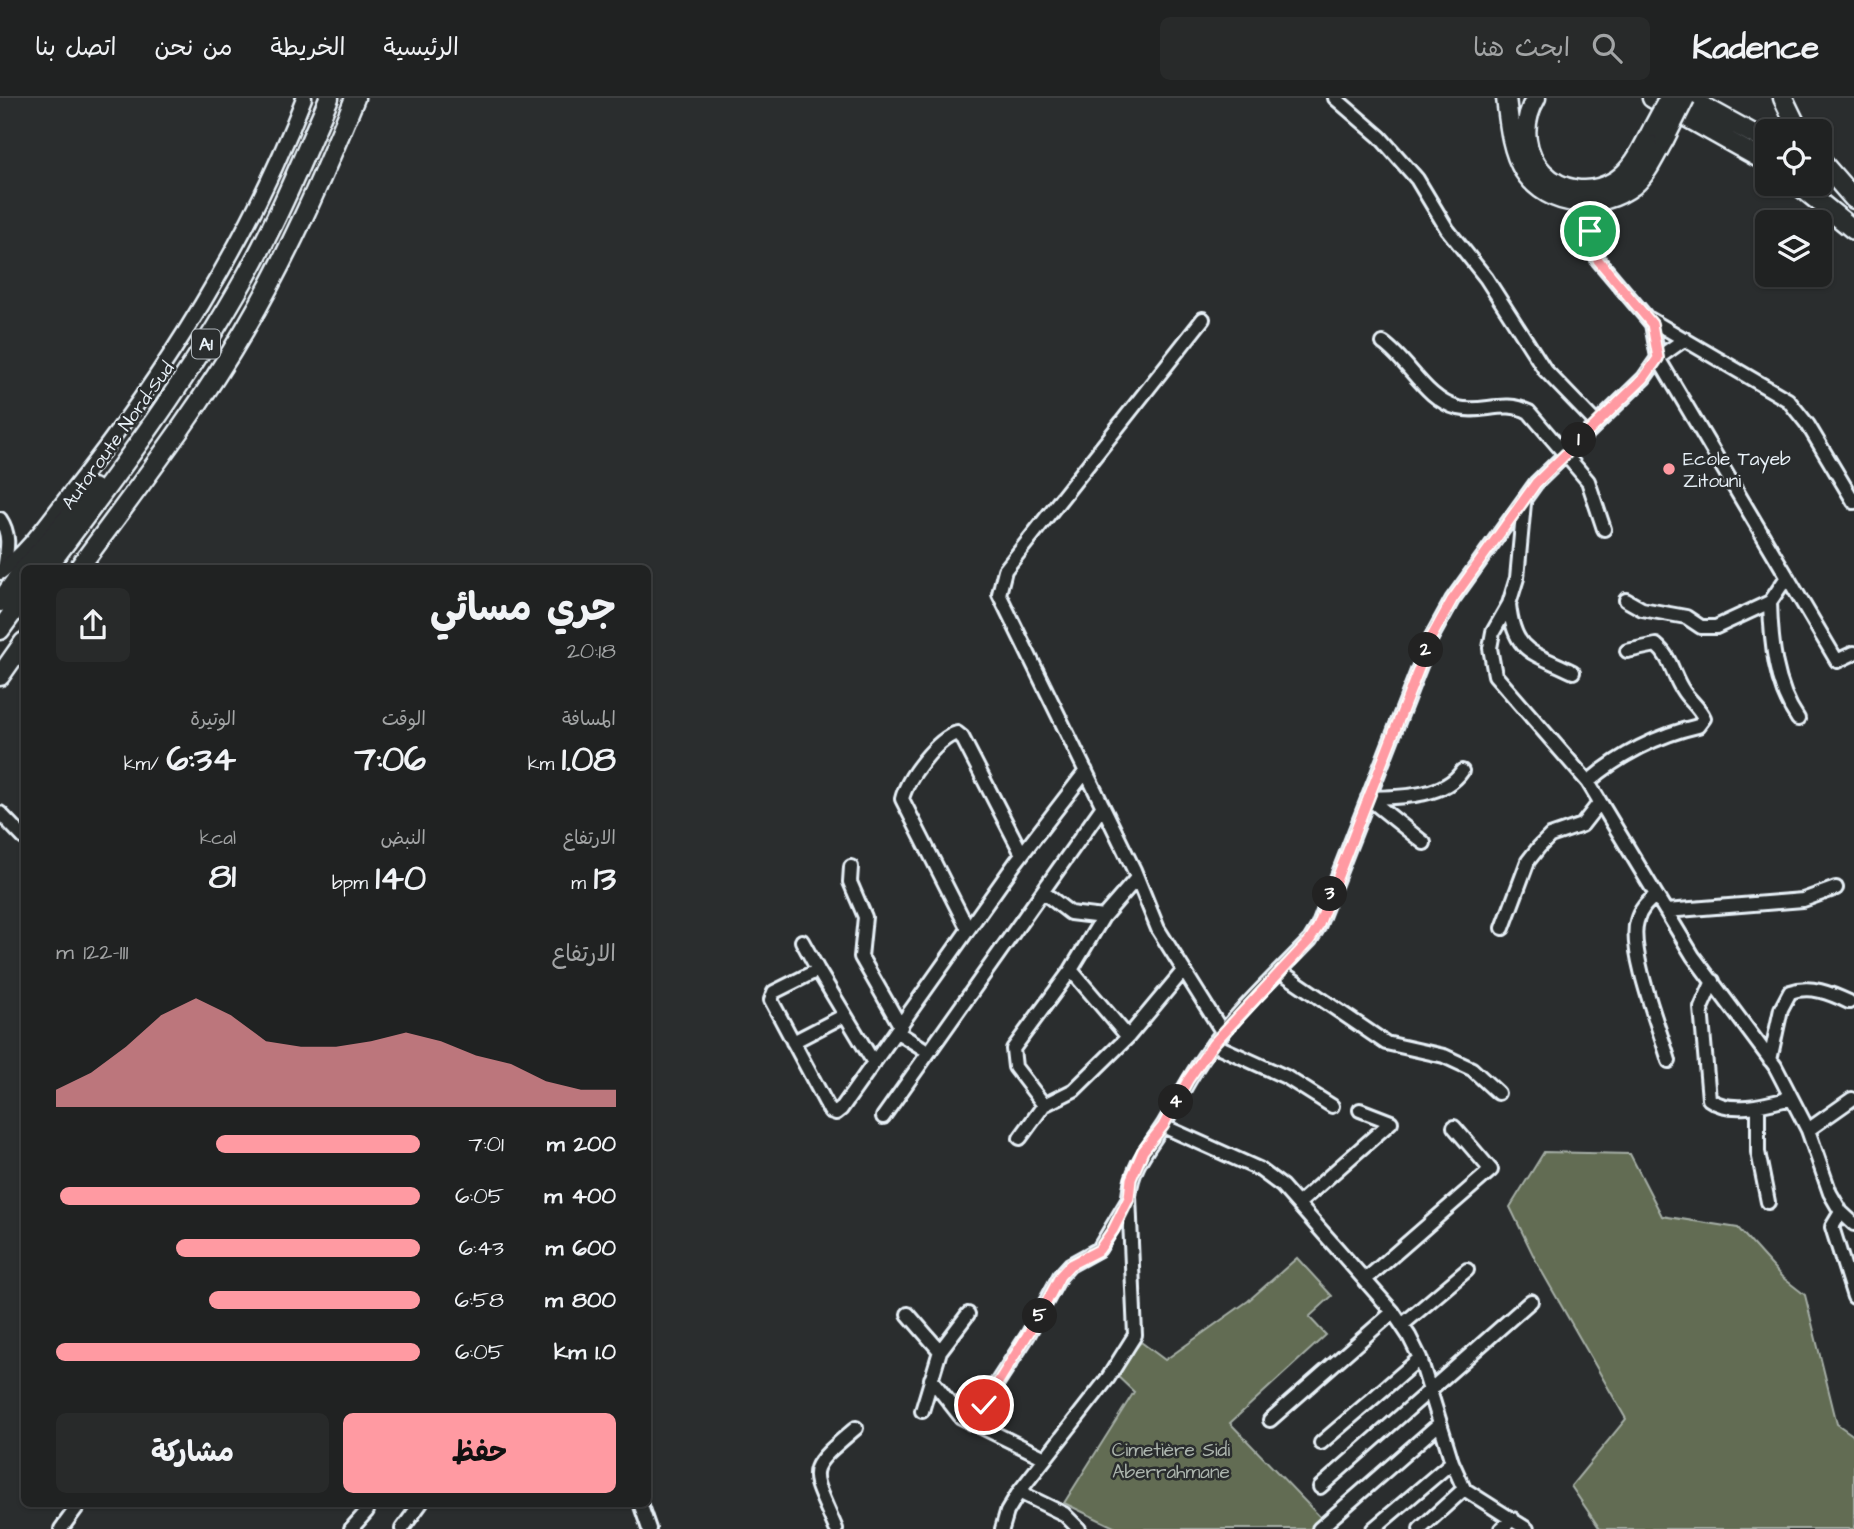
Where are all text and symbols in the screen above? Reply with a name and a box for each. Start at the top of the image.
search box [1160,17,1650,80]
text: Kadence [1692,25,1819,71]
icon: search [1588,29,1626,67]
text: ابحث هنا [1473,30,1570,66]
text: اتصل بنا [35,31,116,65]
text: من نحن [154,31,233,65]
text: الخريطة [271,31,345,65]
text: الرئيسية [383,31,459,65]
map controls [1755,119,1832,287]
button: locate [1755,119,1832,196]
pin [1560,201,1620,261]
button: layers [1755,210,1832,287]
icon: arrive [1571,212,1609,250]
road number: A1 [192,330,220,358]
street label: Autoroute Nord-Sud [55,356,181,515]
pin: 1 [1562,422,1596,458]
text: 1 [1577,426,1580,453]
place label: Ecole Tayeb Zitouni [1683,446,1791,495]
marker: Ecole Tayeb Zitouni [1661,461,1677,477]
text: جري مسائي [430,583,616,635]
button: share [56,588,130,662]
pin: 2 [1408,632,1444,668]
text: 20:18 [567,635,616,667]
text: 2 [1420,636,1431,663]
text: الوتيرة [190,706,236,733]
text: الوقت [382,706,426,733]
text: المسافة [562,706,616,733]
text: 6:34 [167,735,236,784]
text: 7:06 [355,735,426,784]
text: 1.08 [562,735,616,784]
text: /km [124,751,167,778]
text: km [528,751,562,778]
text: kcal [200,825,236,852]
text: النبض [381,825,426,852]
text: الارتفاع [563,825,616,852]
text: 81 [209,852,236,901]
text: 140 [376,854,426,903]
text: 13 [594,854,616,903]
text: bpm [332,870,376,897]
text: m [571,870,594,897]
pin: 3 [1312,876,1348,912]
text: 3 [1325,880,1334,907]
text: 111–122 m [56,936,128,968]
text: الارتفاع [552,938,616,970]
pin: 4 [1158,1084,1194,1119]
text: 4 [1169,1088,1182,1115]
text: 7:01 [469,1128,504,1160]
text: 200 m [547,1128,616,1160]
text: 6:05 [455,1180,504,1212]
text: 400 m [544,1180,616,1212]
text: 6:43 [458,1232,504,1264]
text: 600 m [545,1232,616,1264]
text: 6:58 [455,1284,504,1316]
text: 800 m [545,1284,616,1316]
pin: 5 [1023,1298,1058,1334]
text: 5 [1033,1302,1046,1329]
text: 6:05 [455,1336,504,1368]
text: 1.0 km [554,1336,616,1368]
pin [954,1375,1014,1435]
icon: check [965,1386,1003,1424]
button: مشاركة [56,1413,329,1493]
button: حفظ [343,1413,616,1493]
park label: Cimetière Sidi Aberrahmane [1112,1437,1230,1486]

